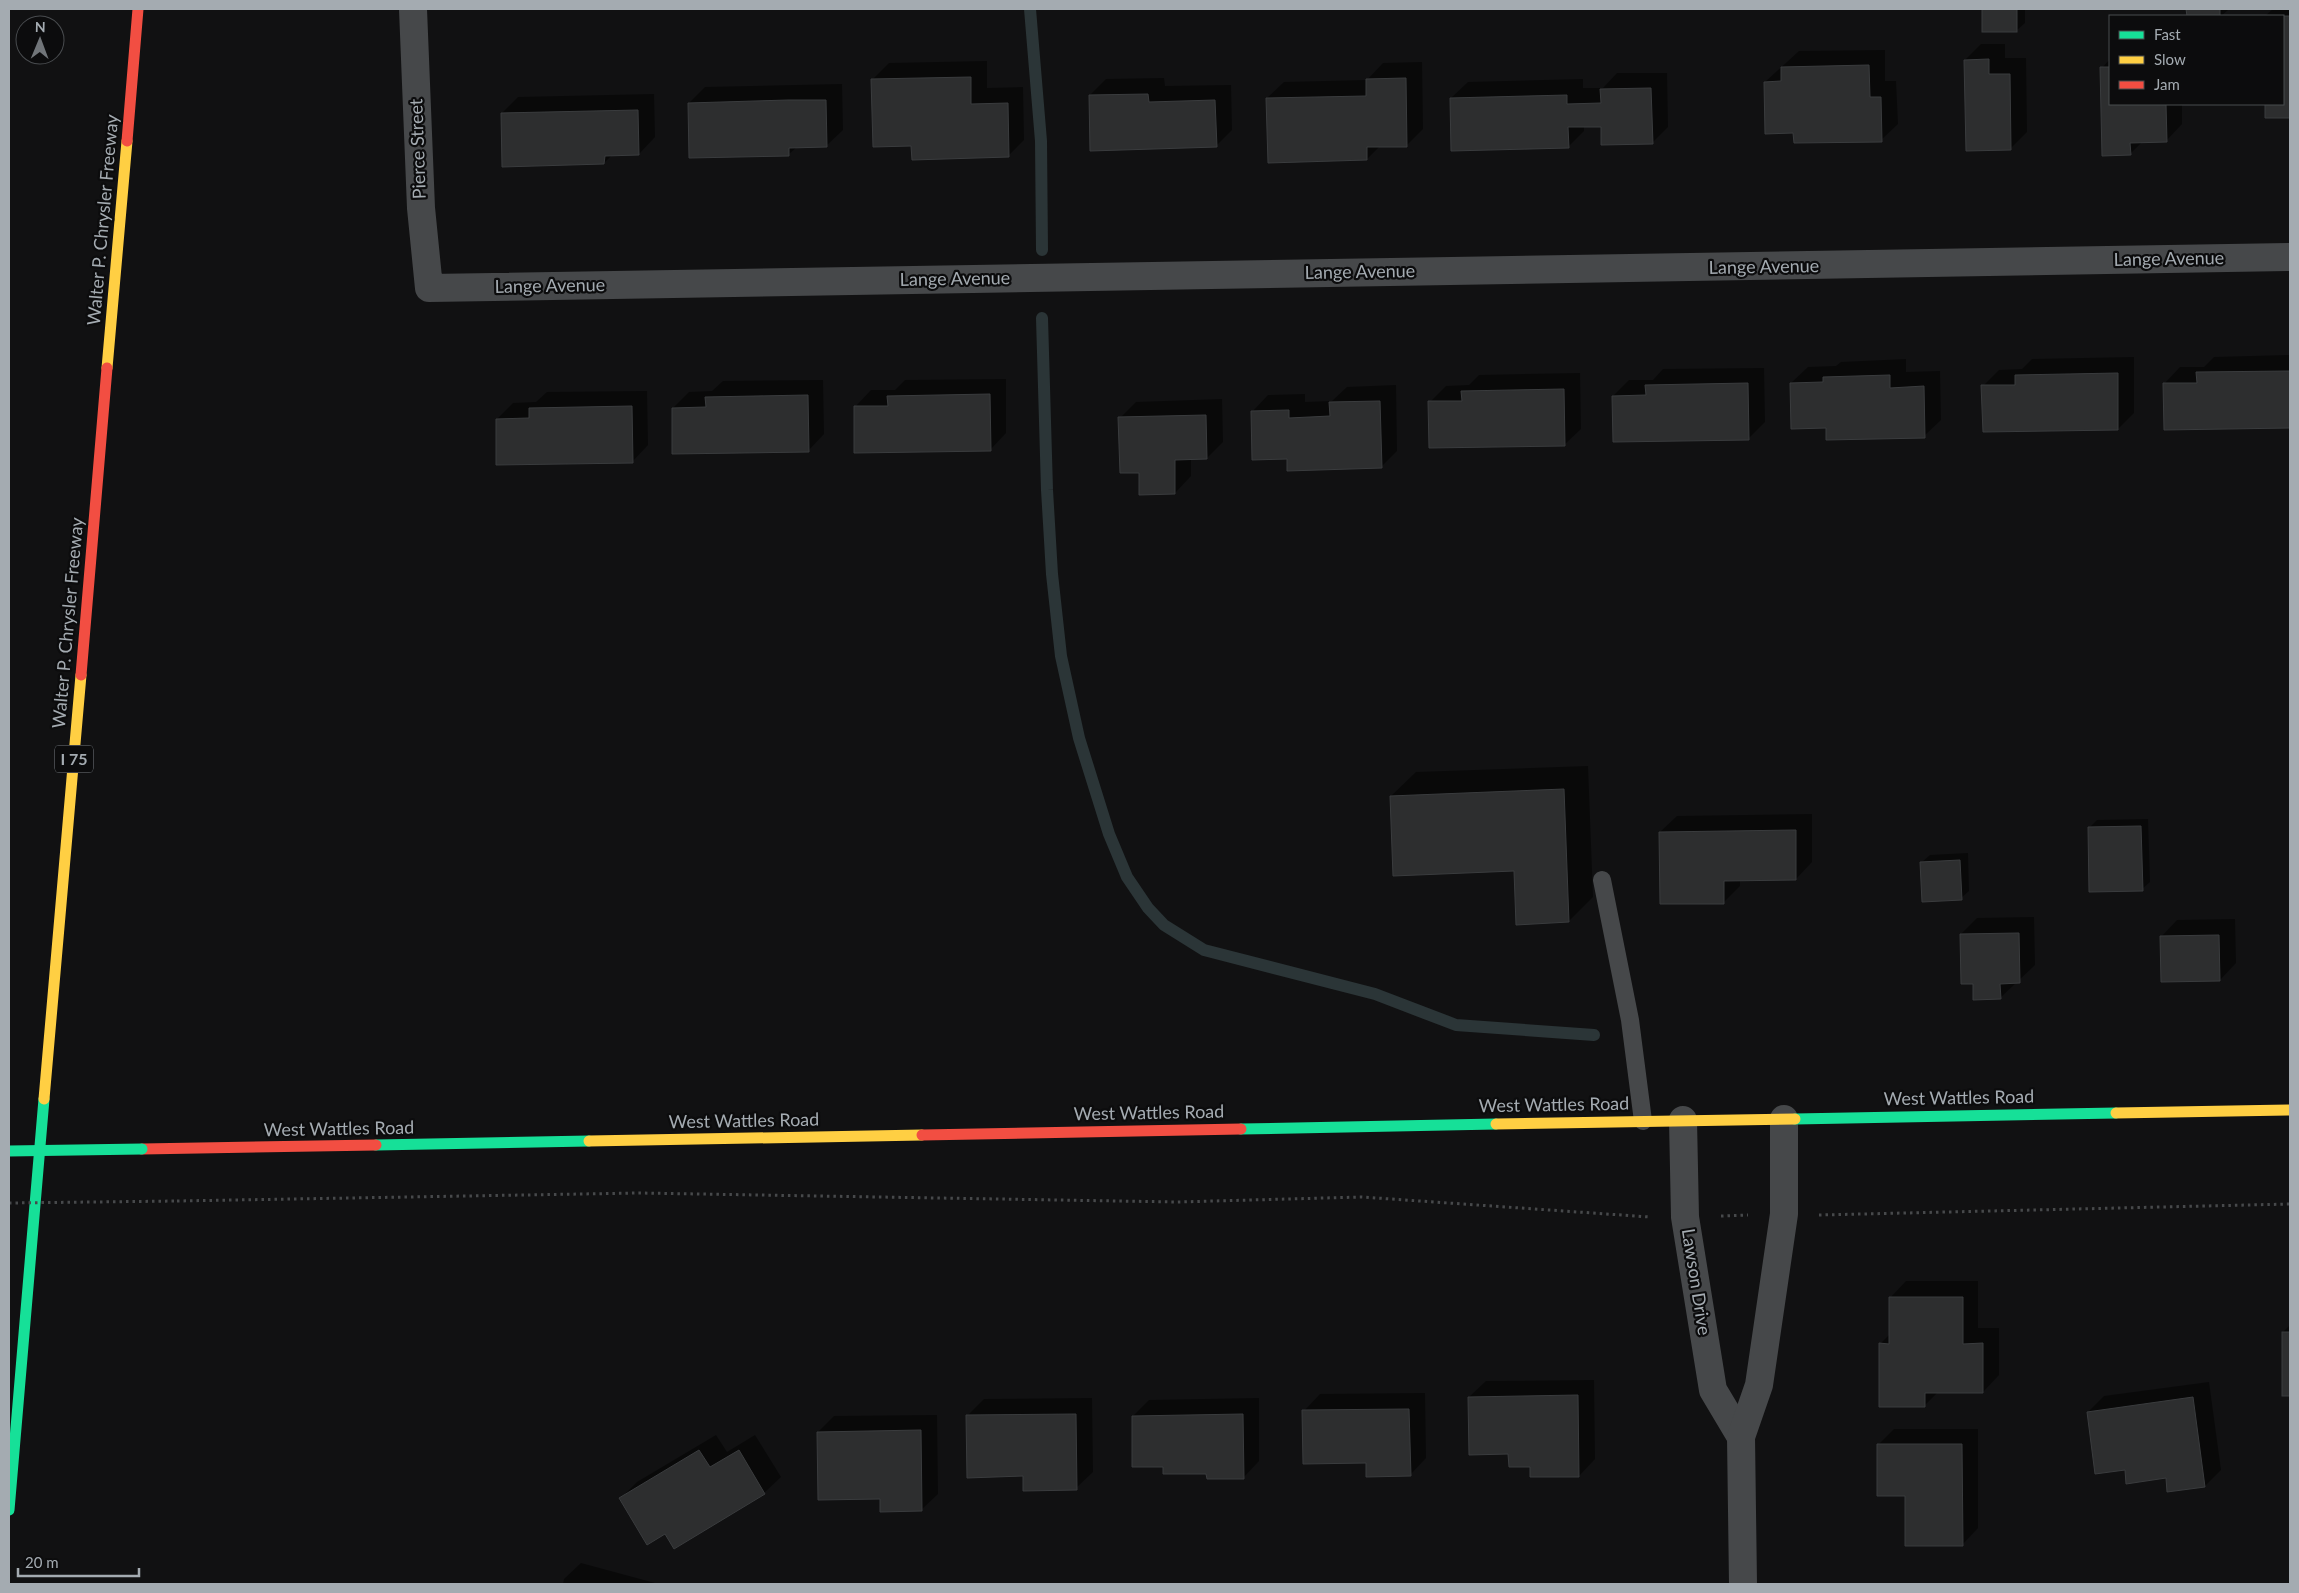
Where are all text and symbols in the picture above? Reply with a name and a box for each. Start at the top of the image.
north arrow [15,15,65,65]
legend [2109,15,2284,105]
text: N [35,18,46,35]
text: Fast [2154,25,2181,43]
text: Slow [2154,50,2186,68]
text: Jam [2154,75,2180,93]
street label: Pierce Street [404,98,430,200]
street label: Walter P. Chrysler Freeway [82,113,122,326]
street label: Lange Avenue [2114,246,2224,270]
street label: Lange Avenue [1709,254,1819,278]
street label: Lange Avenue [1305,259,1415,283]
street label: Lange Avenue [900,266,1010,290]
street label: Lange Avenue [495,273,605,297]
street label: Walter P. Chrysler Freeway [47,516,87,729]
road number: I 75 [55,746,93,772]
street label: West Wattles Road [1884,1085,2034,1109]
street label: West Wattles Road [1479,1092,1629,1116]
street label: West Wattles Road [1074,1100,1224,1124]
street label: West Wattles Road [669,1108,819,1132]
street label: West Wattles Road [264,1116,414,1140]
street label: Lawson Drive [1678,1227,1716,1337]
scale bar [18,1546,139,1578]
text: 20 m [25,1553,59,1571]

